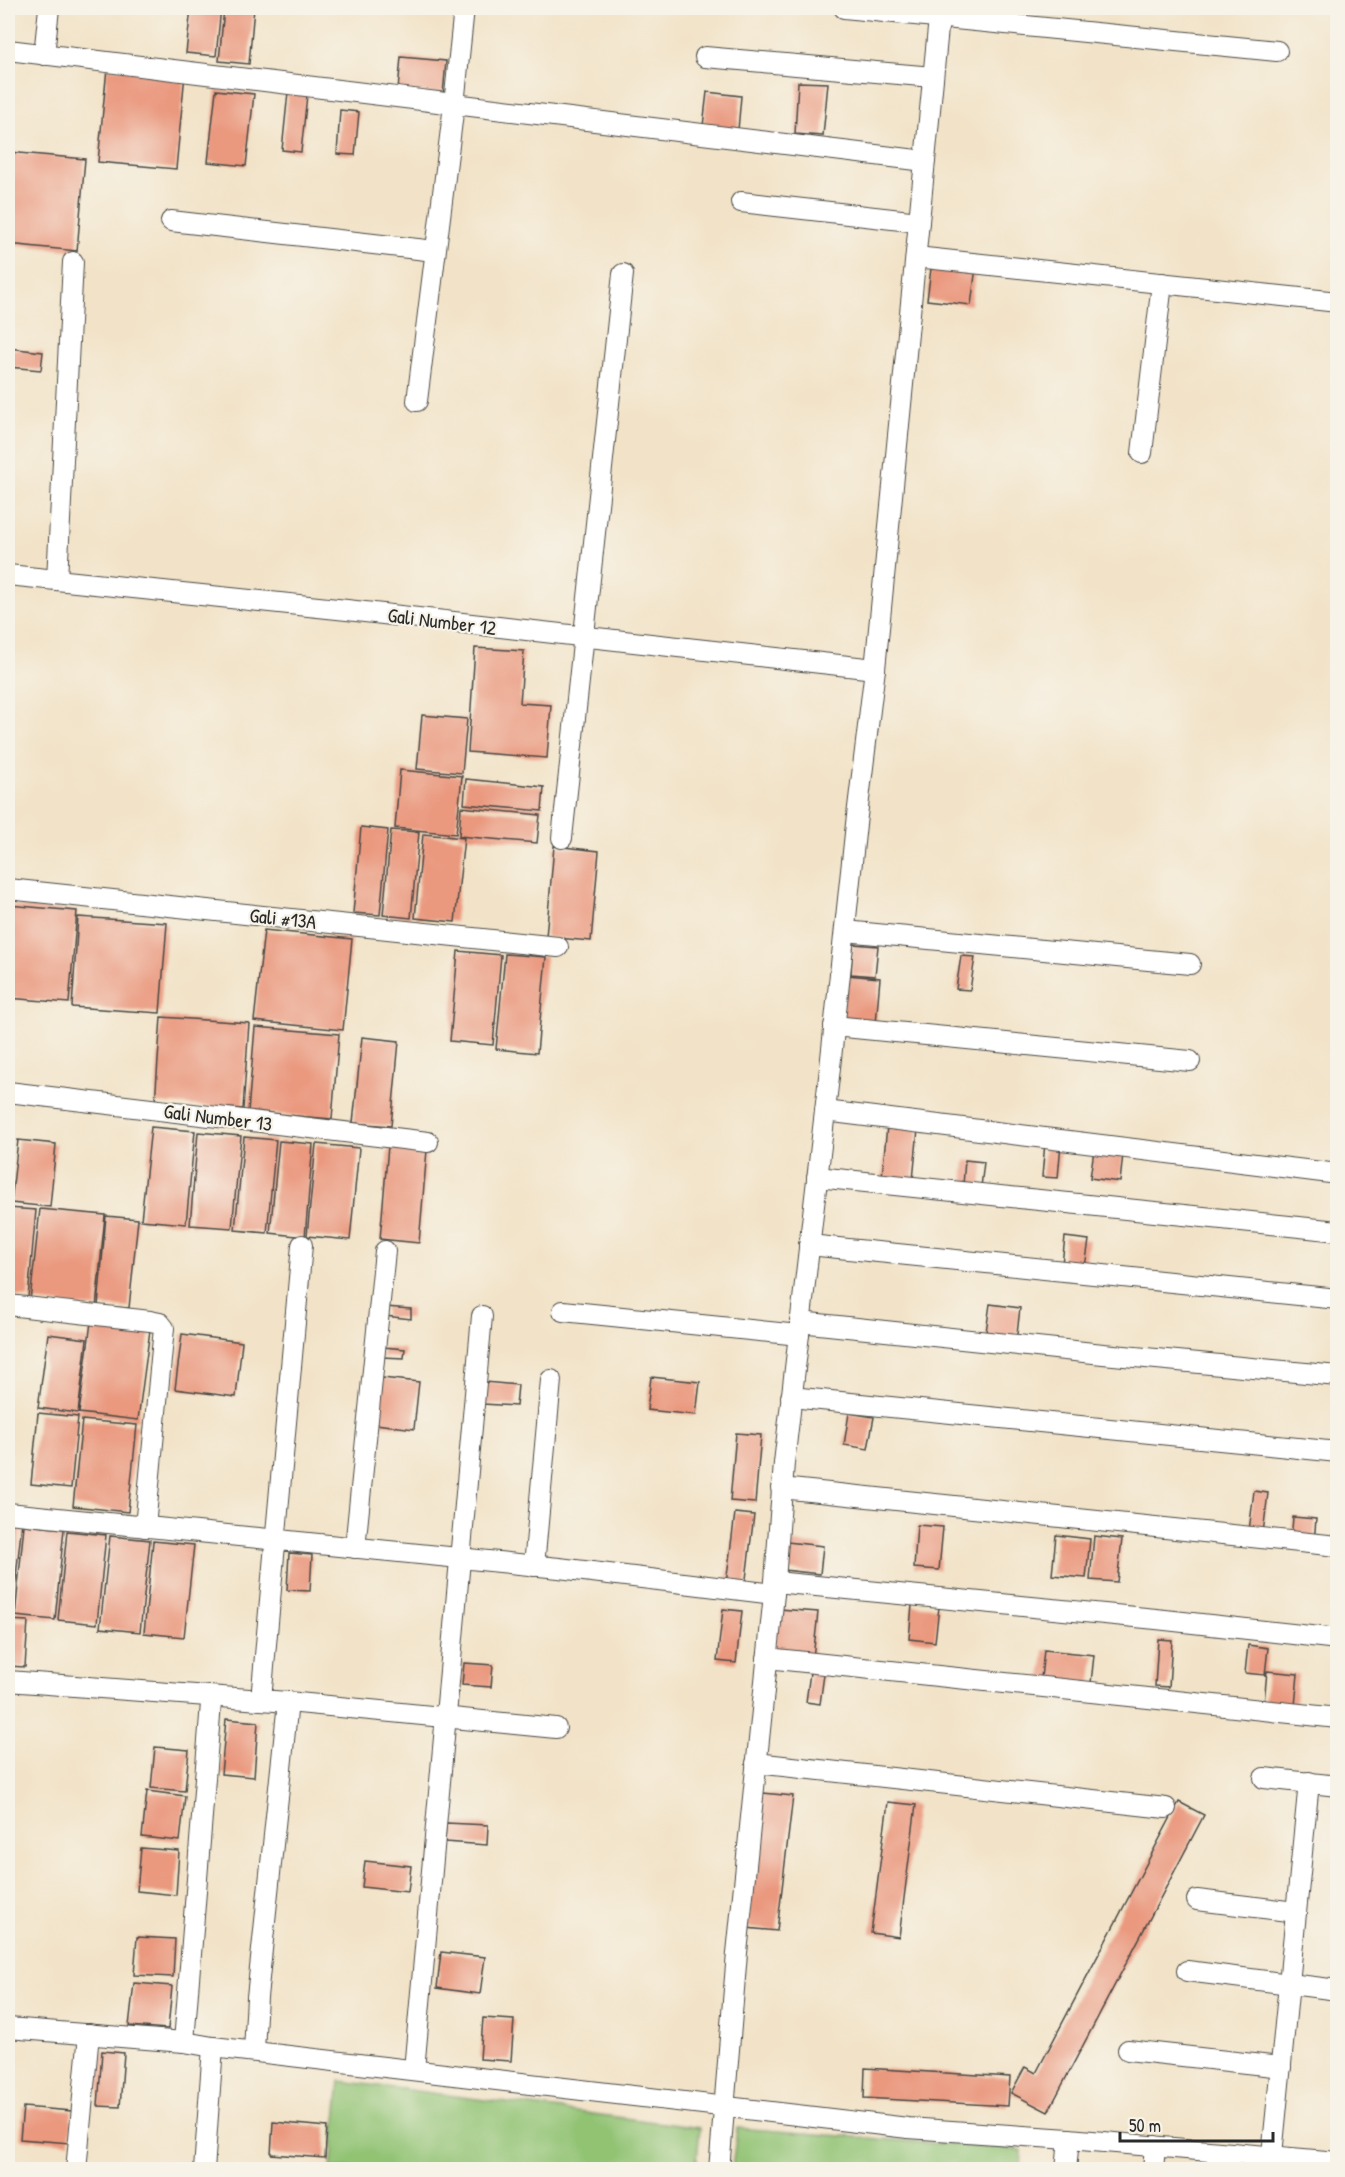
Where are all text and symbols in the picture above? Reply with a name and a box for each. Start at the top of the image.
street label: Gali Number 12 [386,601,498,641]
street label: Gali #13A [248,901,318,935]
street label: Gali Number 13 [162,1097,274,1137]
scale bar [1120,2105,1273,2143]
text: 50 m [1129,2113,1161,2138]

